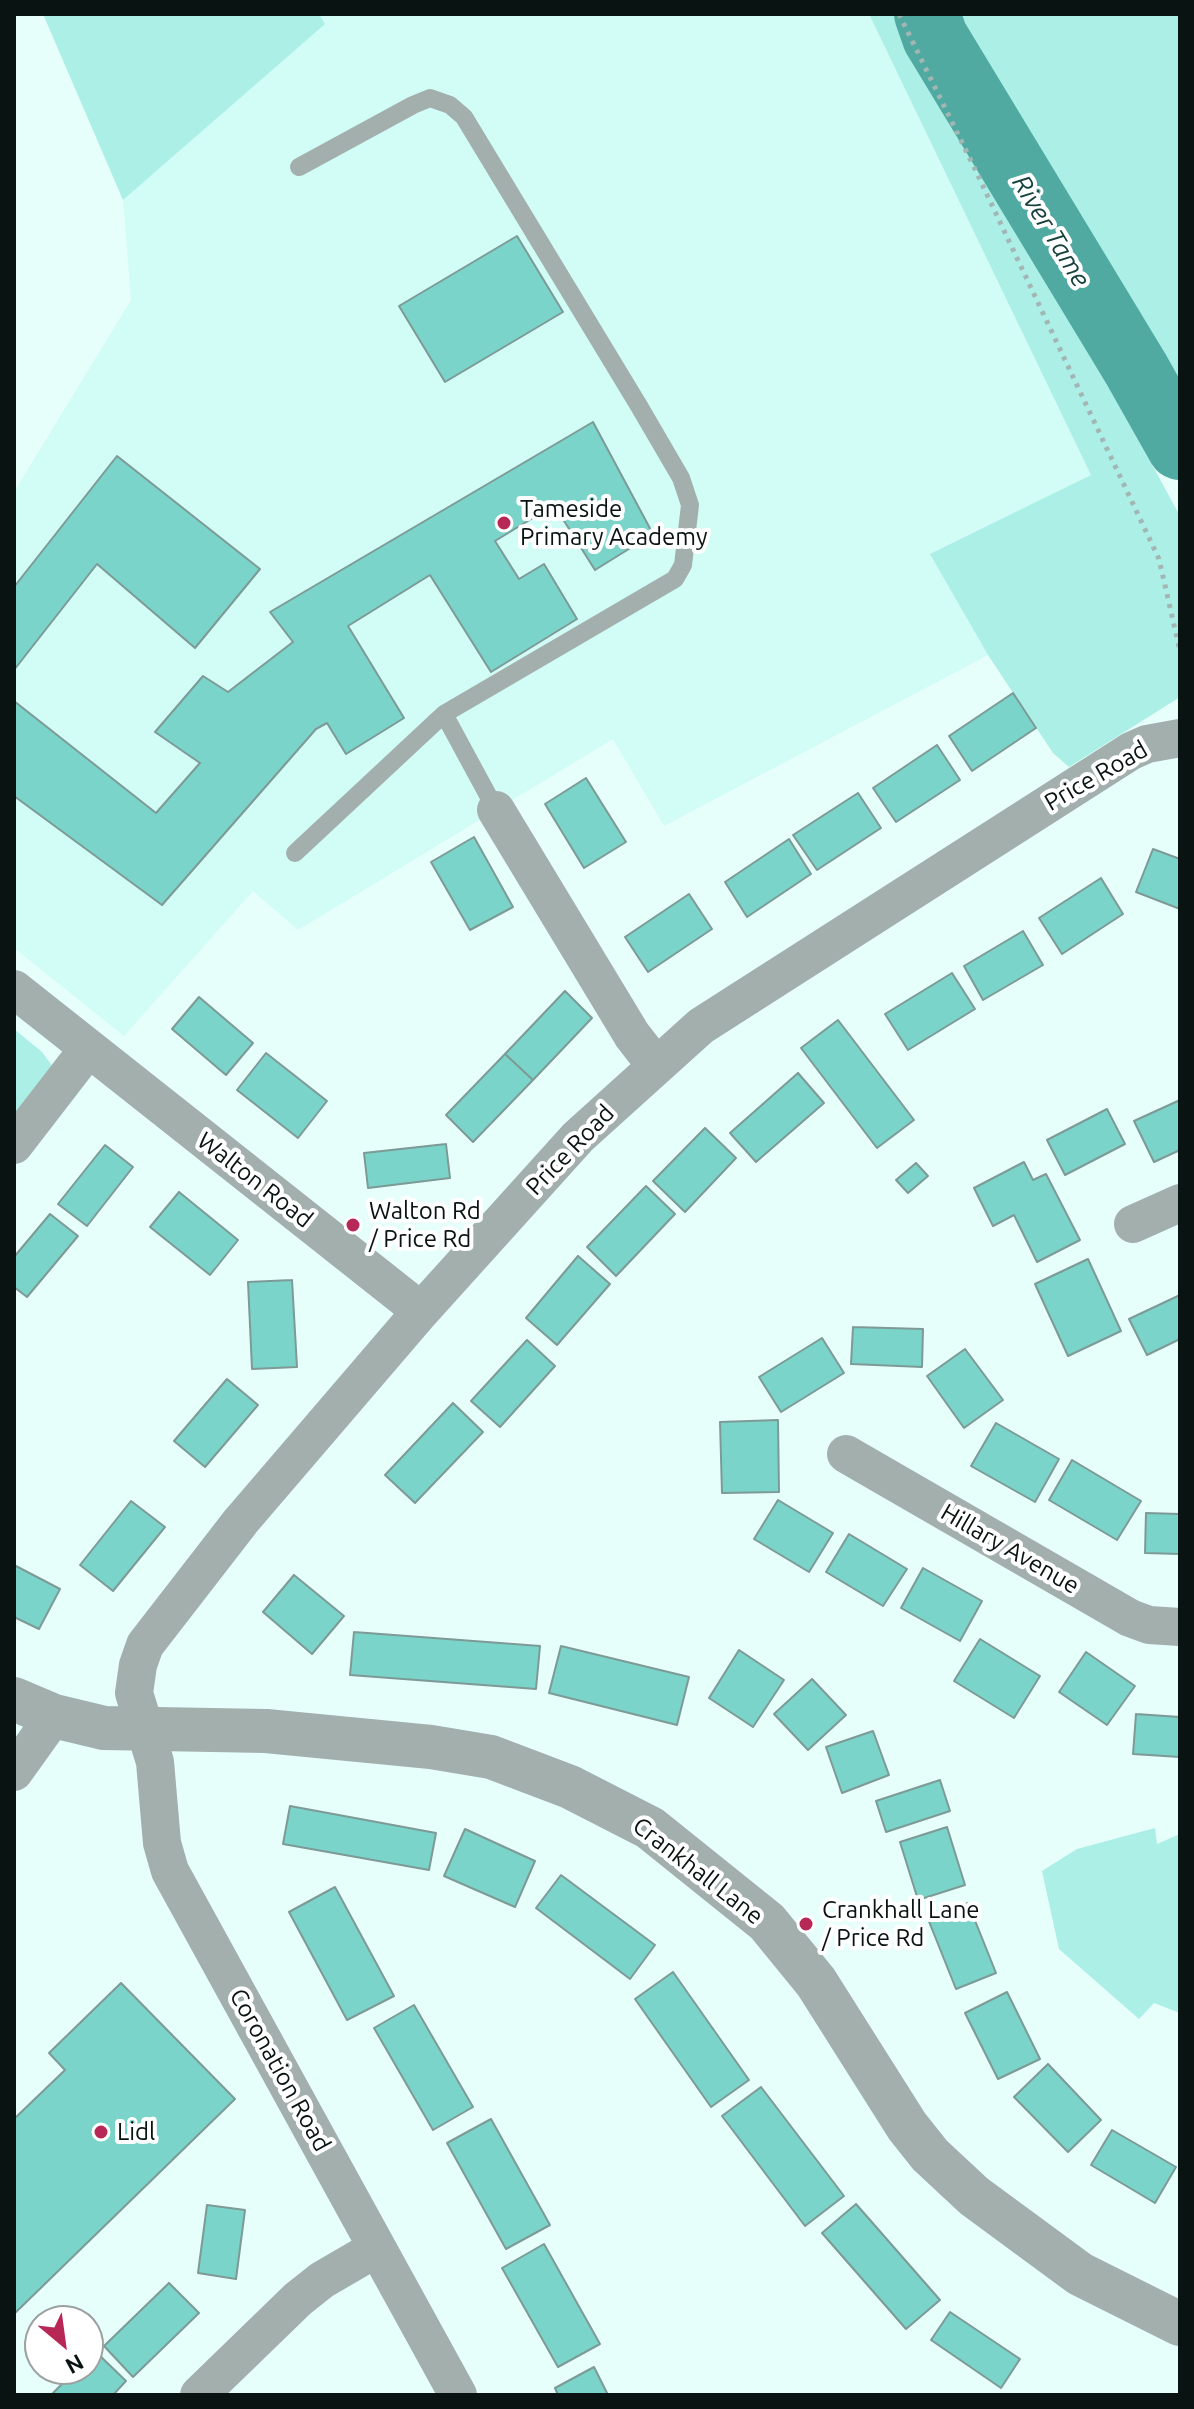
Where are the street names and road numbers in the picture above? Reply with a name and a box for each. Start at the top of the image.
street label: Price Road [1039,735,1153,817]
street label: Price Road [520,1099,620,1201]
street label: Walton Road [192,1126,318,1234]
street label: Hillary Avenue [936,1498,1084,1600]
street label: Crankhall Lane [627,1811,769,1931]
street label: Coronation Road [223,1984,337,2156]

